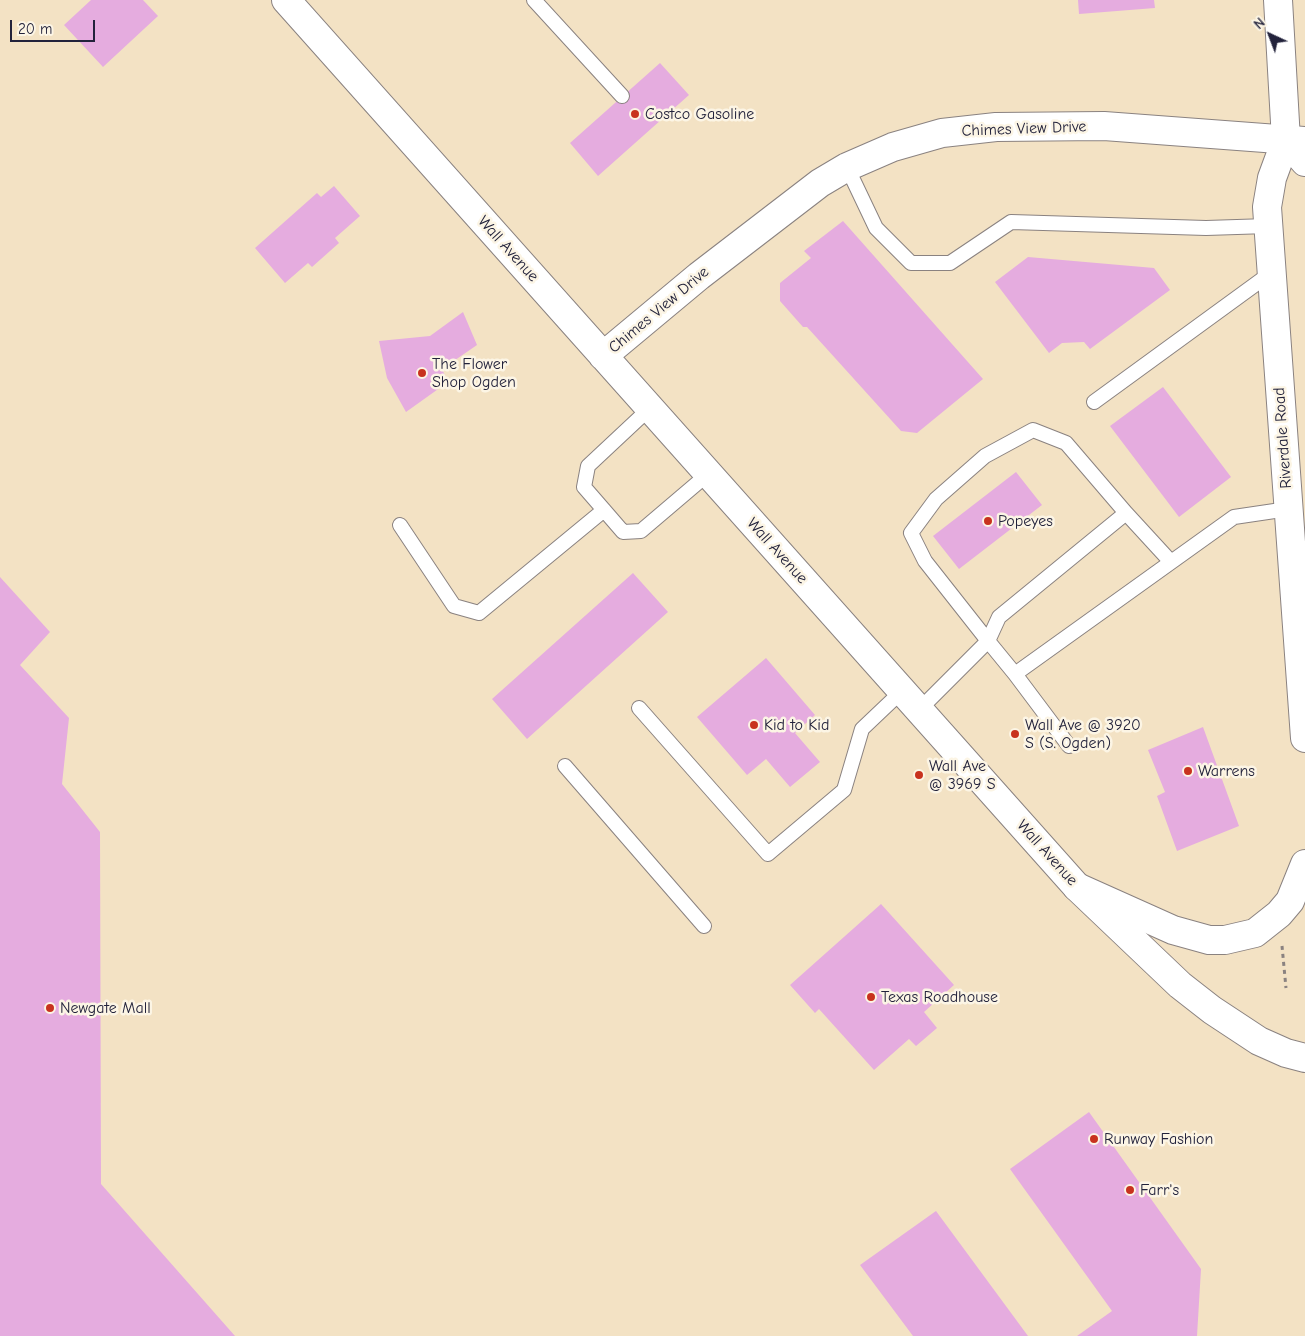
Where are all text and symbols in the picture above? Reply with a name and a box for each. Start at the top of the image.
scale bar [12,10,98,42]
north arrow [1245,10,1295,60]
text: N [1250,14,1269,33]
text: 20 m [18,20,52,38]
place label: Costco Gasoline [645,104,754,124]
marker: Costco Gasoline [629,108,641,120]
street label: Chimes View Drive [961,117,1087,141]
street label: Wall Avenue [473,212,543,286]
street label: Chimes View Drive [605,263,713,357]
place label: The Flower Shop Ogden [432,354,516,392]
marker: The Flower Shop Ogden [416,367,428,379]
street label: Riverdale Road [1270,387,1296,489]
place label: Popeyes [998,511,1053,531]
street label: Wall Avenue [742,514,812,588]
marker: Popeyes [982,515,994,527]
place label: Kid to Kid [764,715,829,735]
place label: Wall Ave @ 3920 S (S. Ogden) [1025,715,1141,753]
marker: Kid to Kid [748,719,760,731]
marker: Wall Ave @ 3920 S (S. Ogden) [1009,728,1021,740]
place label: Wall Ave @ 3969 S [929,756,996,794]
place label: Warrens [1198,761,1255,781]
marker: Warrens [1182,765,1194,777]
marker: Wall Ave @ 3969 S [913,769,925,781]
street label: Wall Avenue [1012,816,1082,890]
place label: Texas Roadhouse [881,987,998,1007]
marker: Texas Roadhouse [865,991,877,1003]
place label: Newgate Mall [60,998,151,1018]
marker: Newgate Mall [44,1002,56,1014]
place label: Runway Fashion [1104,1129,1213,1149]
marker: Runway Fashion [1088,1133,1100,1145]
place label: Farr's [1140,1180,1179,1200]
marker: Farr's [1124,1184,1136,1196]

